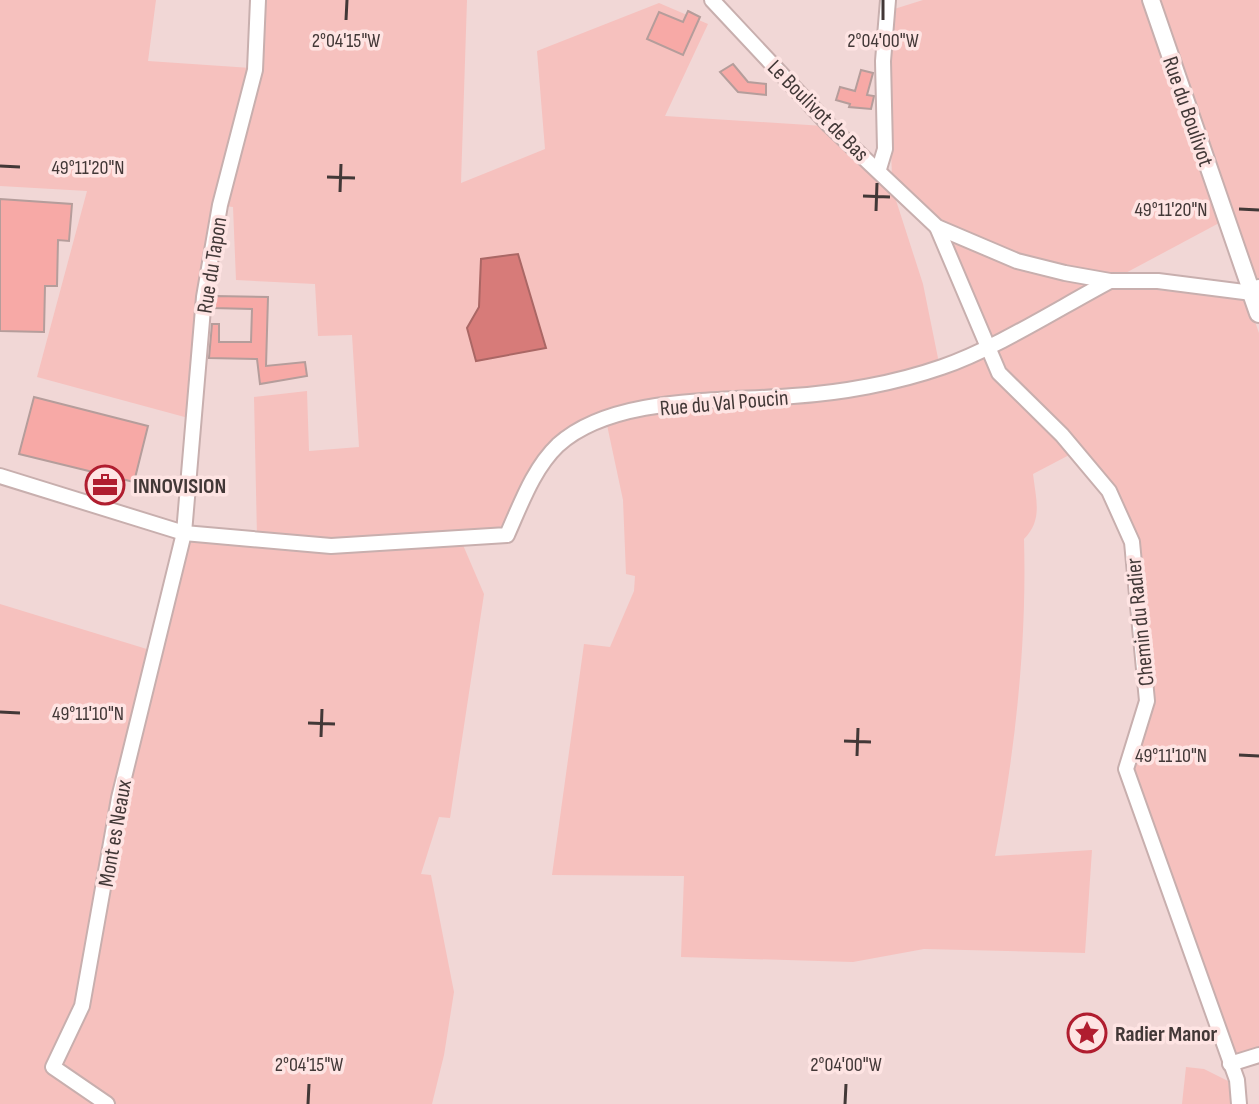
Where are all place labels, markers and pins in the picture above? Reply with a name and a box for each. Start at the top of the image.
office icon: INNOVISION [84,464,126,506]
place label: INNOVISION [133,473,226,500]
place icon: Radier Manor [1066,1012,1108,1054]
place label: Radier Manor [1115,1021,1218,1048]

